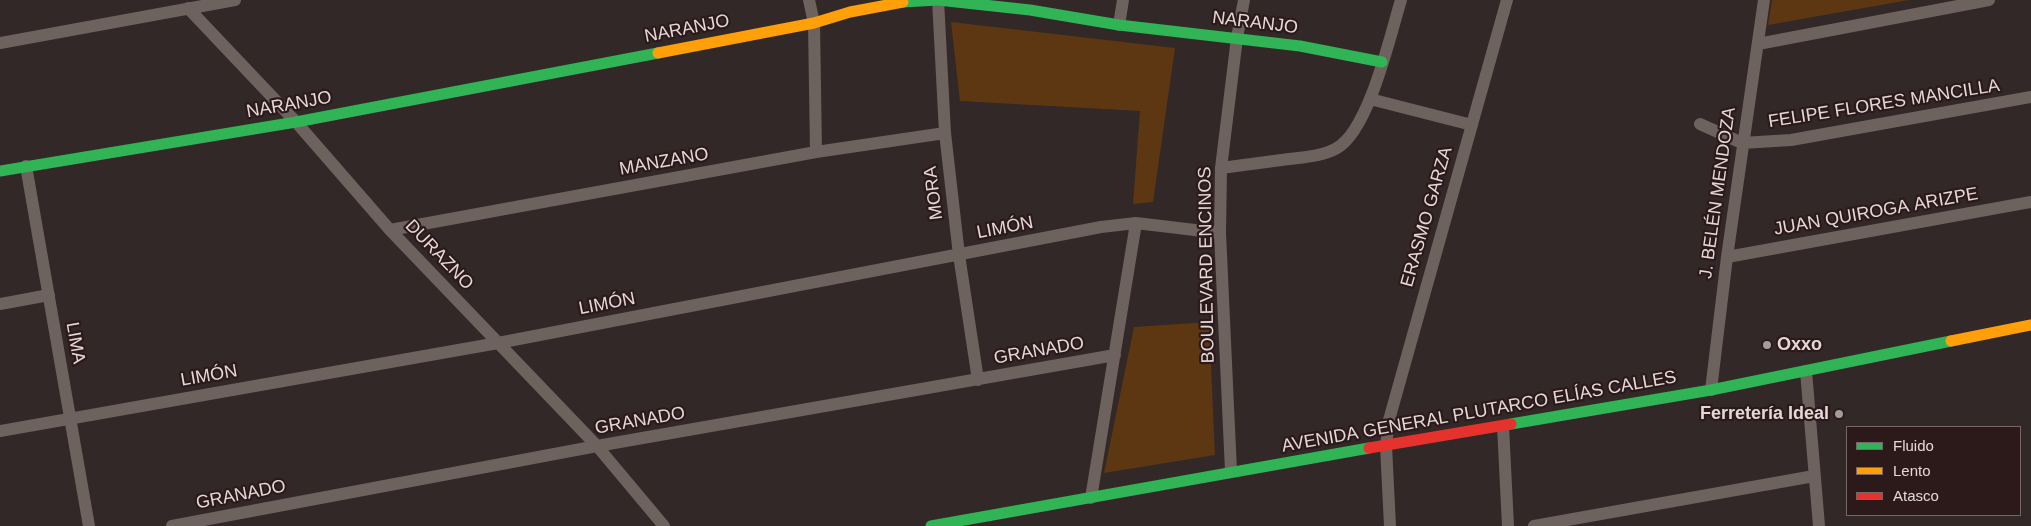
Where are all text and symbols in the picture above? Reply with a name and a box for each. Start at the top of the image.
street label: NARANJO [1211,7,1299,39]
street label: NARANJO [643,10,731,48]
street label: FELIPE FLORES MANCILLA [1767,75,2001,133]
street label: NARANJO [245,87,333,123]
street label: J. BELÉN MENDOZA [1695,106,1741,280]
street label: MANZANO [618,144,710,180]
street label: ERASMO GARZA [1397,144,1457,290]
street label: MORA [920,165,948,221]
street label: BOULEVARD ENCINOS [1194,166,1220,364]
street label: JUAN QUIROGA ARIZPE [1772,183,1980,241]
street label: LIMÓN [975,212,1035,244]
street label: DURAZNO [400,215,478,295]
street label: LIMÓN [577,288,637,320]
street label: LIMA [61,320,89,366]
street label: GRANADO [992,332,1086,370]
place label: Oxxo [1777,334,1822,356]
marker: Oxxo [1761,339,1773,351]
street label: LIMÓN [179,360,239,392]
street label: AVENIDA GENERAL PLUTARCO ELÍAS CALLES [1280,367,1678,457]
street label: GRANADO [593,402,687,440]
place label: Ferretería Ideal [1700,403,1829,425]
marker: Ferretería Ideal [1833,408,1845,420]
legend [1846,426,2021,516]
text: Fluido [1893,437,1934,454]
text: Lento [1893,462,1931,479]
street label: GRANADO [194,476,288,514]
text: Atasco [1893,487,1939,504]

